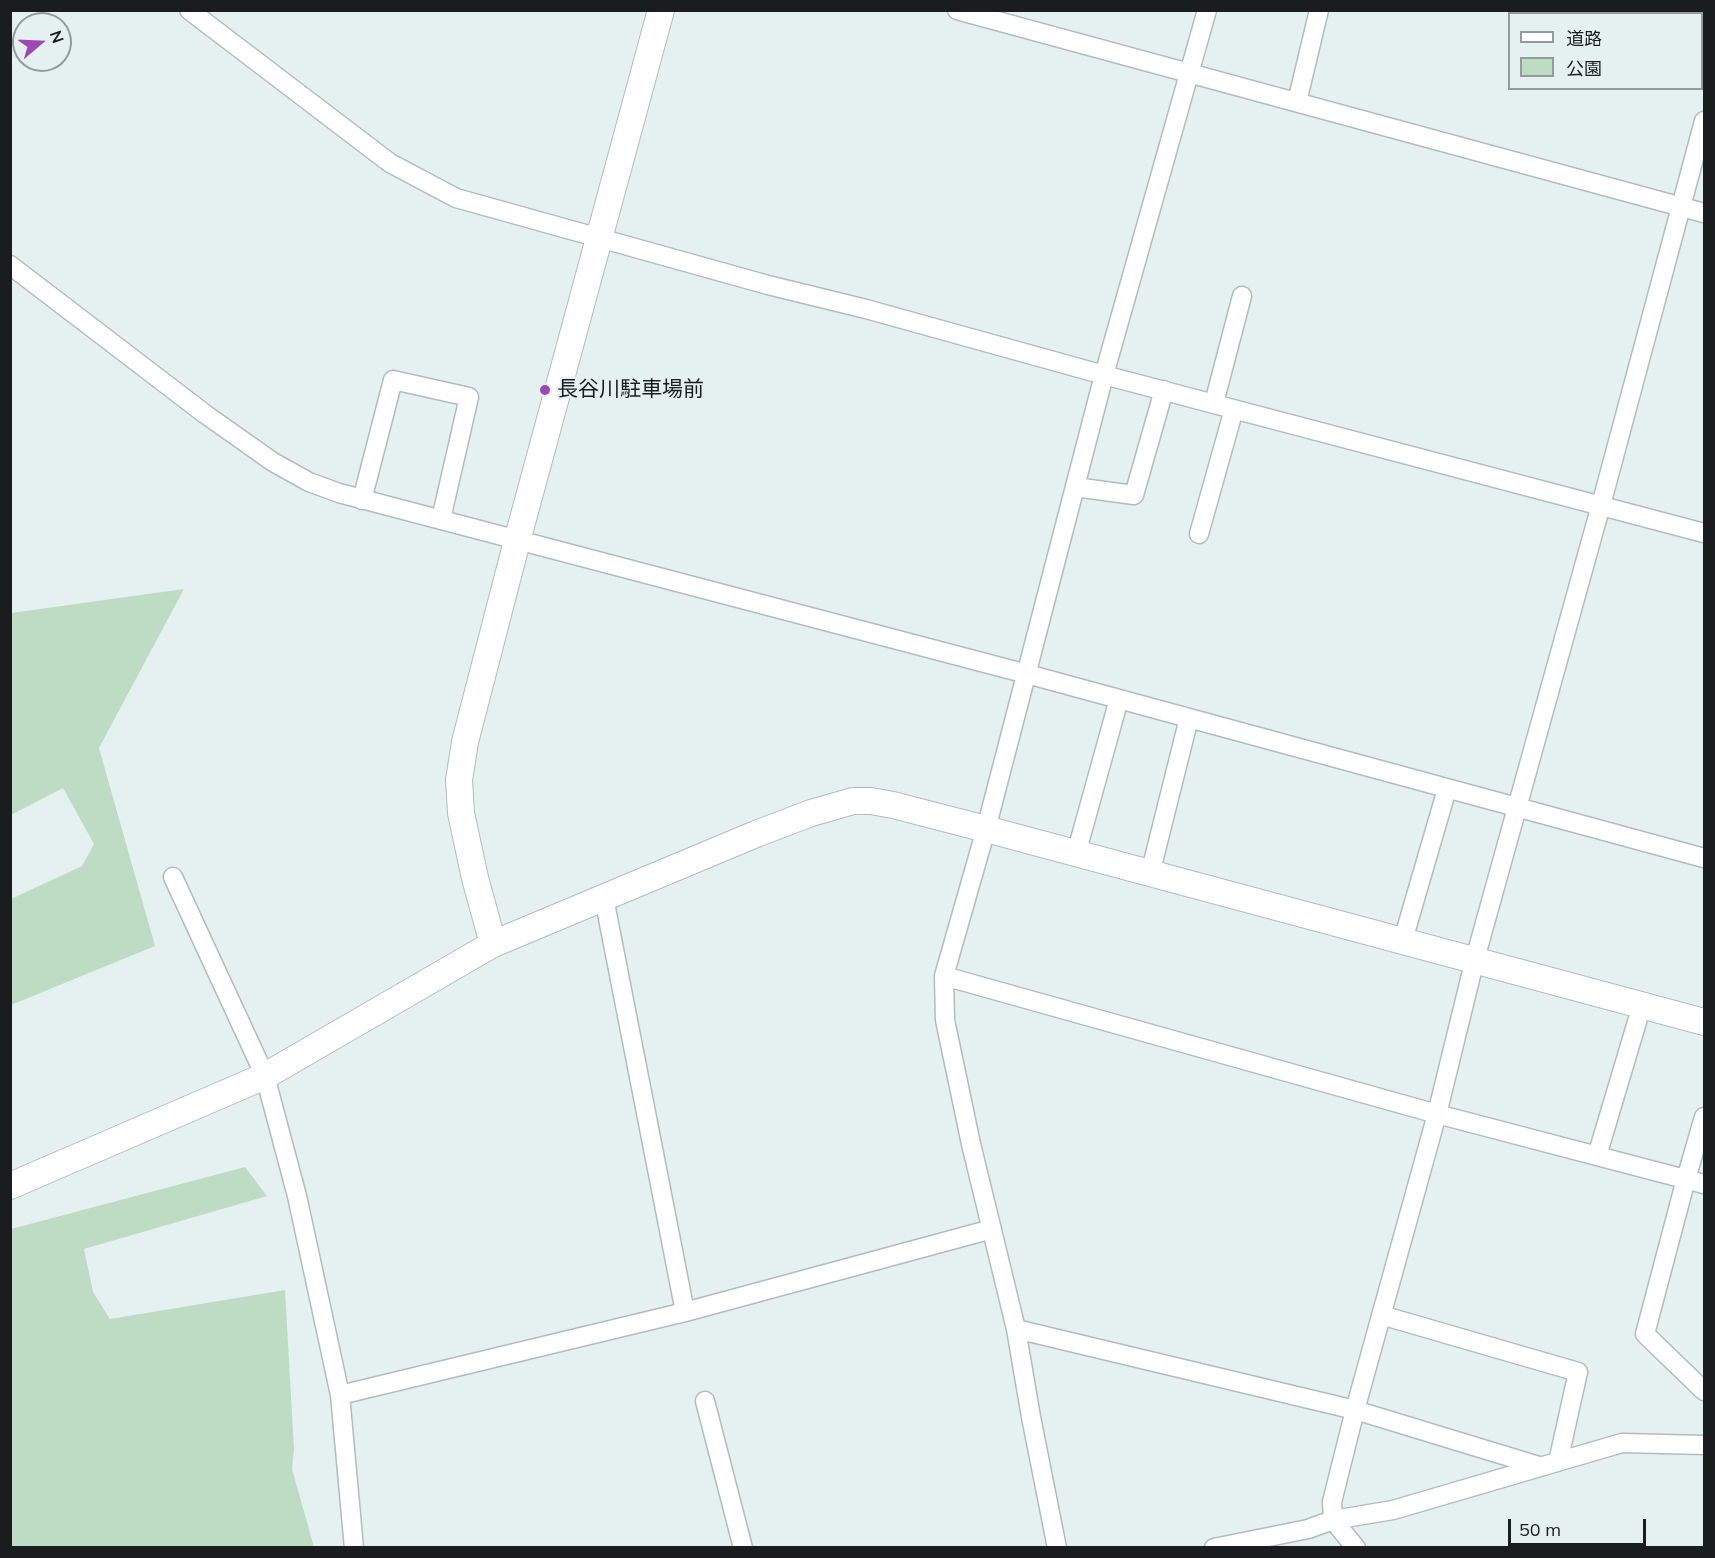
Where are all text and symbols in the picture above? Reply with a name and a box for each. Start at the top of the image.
north arrow [12,12,72,72]
legend [1508,12,1703,90]
text: 道路 [1566,27,1602,50]
text: N [46,28,69,46]
text: 公園 [1566,57,1602,80]
place label: 長谷川駐車場前 [557,377,704,403]
marker: 長谷川駐車場前 [538,383,552,397]
scale bar [1511,1507,1649,1545]
text: 50 m [1519,1518,1561,1541]

